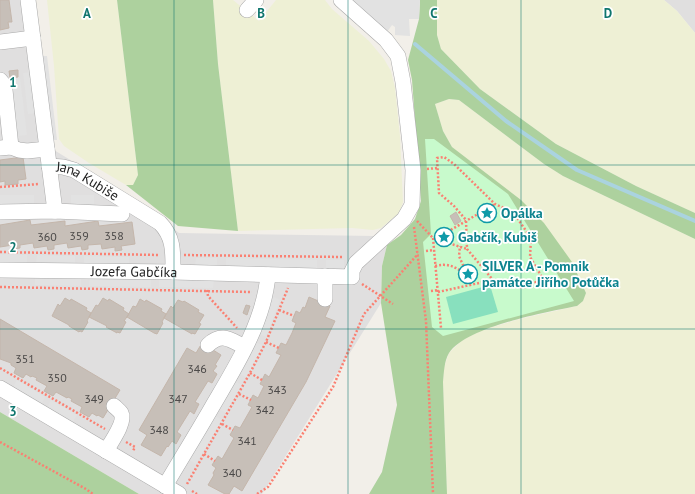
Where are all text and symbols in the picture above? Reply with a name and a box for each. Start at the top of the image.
text: A [83,5,91,22]
text: B [257,5,265,22]
text: C [430,5,438,22]
text: D [604,5,612,22]
text: 1 [9,74,17,91]
street label: Jana Kubiše [55,157,122,205]
place icon: Opálka [476,202,498,224]
place label: Opálka [501,204,543,222]
place icon: Gabčík, Kubiš [433,226,455,248]
house number: 359 [69,228,89,243]
house number: 358 [104,228,124,243]
place label: Gabčík, Kubiš [458,228,537,246]
house number: 360 [37,229,57,244]
text: 2 [9,239,17,256]
place label: SILVER A - Pomnik památce Jiřího Potůčka [482,257,619,291]
street label: Jozefa Gabčíka [90,262,178,281]
place icon: SILVER A - Pomnik památce Jiřího Potůčka [457,263,479,285]
house number: 351 [15,351,35,366]
house number: 346 [187,361,207,376]
house number: 350 [47,370,67,385]
house number: 343 [267,382,287,397]
house number: 349 [84,391,104,406]
house number: 347 [168,391,188,406]
house number: 342 [255,402,275,417]
text: 3 [9,403,17,420]
house number: 348 [149,422,169,437]
house number: 341 [237,433,257,448]
house number: 340 [222,465,242,480]

